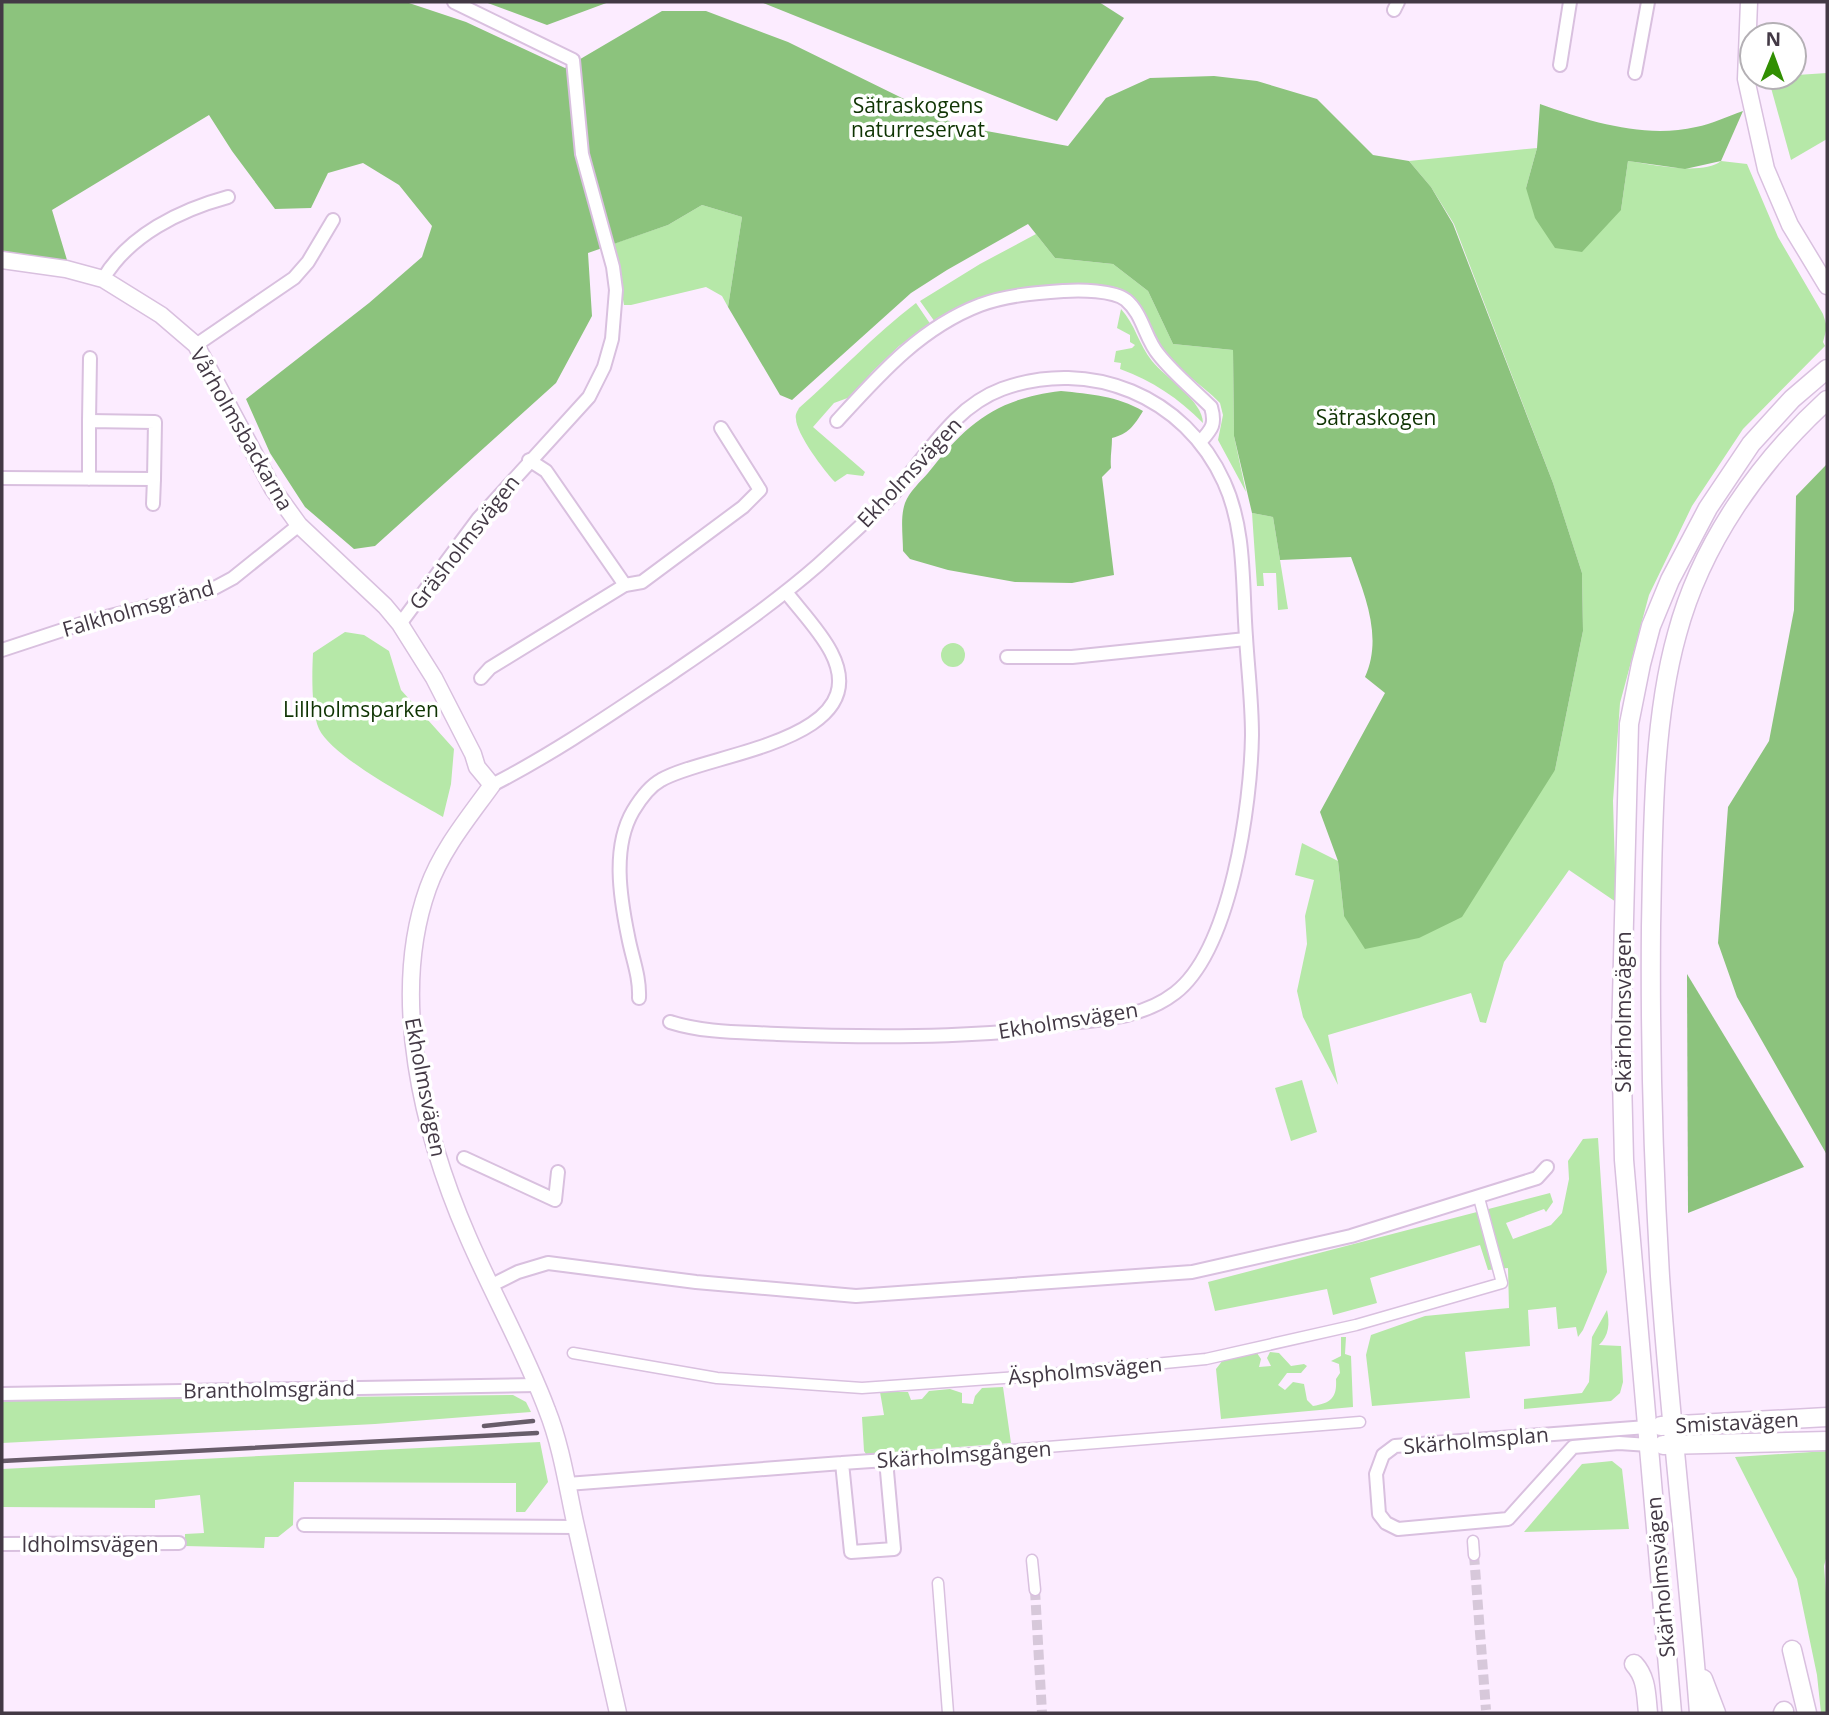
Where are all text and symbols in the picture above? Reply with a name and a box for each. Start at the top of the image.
north arrow [1738,21,1808,91]
text: N [1765,26,1781,52]
park label: Sätraskogens naturreservat [851,91,985,143]
street label: Vårholmsbackarna [184,343,300,515]
park label: Sätraskogen [1316,403,1436,431]
street label: Ekholmsvägen [851,411,967,533]
street label: Gräsholmsvägen [402,469,526,615]
street label: Falkholmsgränd [59,573,217,643]
park label: Lillholmsparken [283,695,439,723]
street label: Skärholmsvägen [1609,931,1637,1093]
street label: Ekholmsvägen [996,995,1140,1045]
street label: Ekholmsvägen [399,1015,453,1159]
street label: Äspholmsvägen [1007,1349,1163,1391]
street label: Brantholmsgränd [183,1374,355,1404]
street label: Smistavägen [1675,1405,1799,1439]
street label: Skärholmsplan [1402,1420,1550,1460]
street label: Skärholmsgången [876,1434,1052,1474]
street label: Skärholmsvägen [1639,1495,1681,1659]
street label: Idholmsvägen [21,1530,159,1558]

